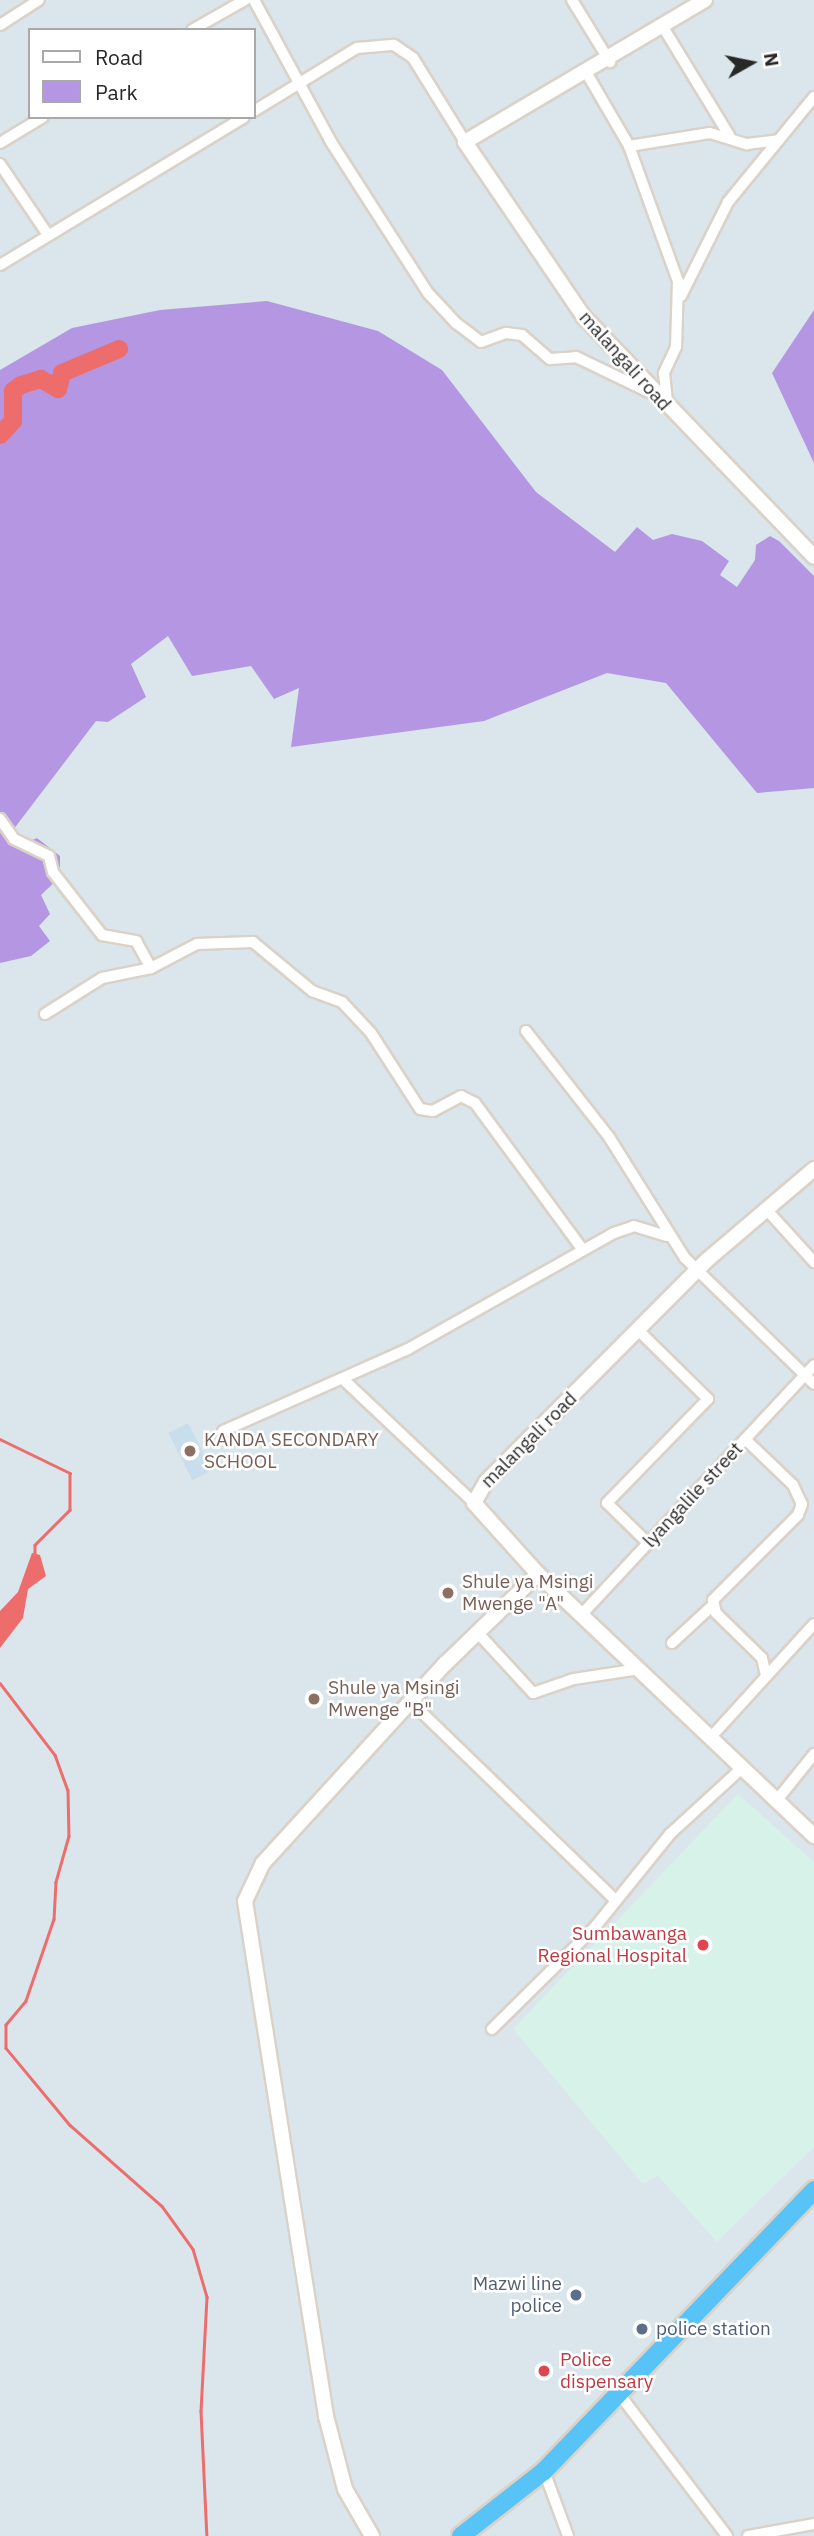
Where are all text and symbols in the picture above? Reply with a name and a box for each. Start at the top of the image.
legend [28,28,256,119]
north arrow [716,28,786,98]
text: Road [95,43,143,71]
text: N [759,51,785,68]
text: Park [95,78,138,106]
street label: malangali road [574,307,676,415]
street label: malangali road [476,1387,582,1493]
place label: KANDA SECONDARY SCHOOL [204,1429,379,1473]
street label: lyangalile street [638,1438,748,1552]
marker: KANDA SECONDARY SCHOOL [182,1443,198,1459]
place label: Shule ya Msingi Mwenge "A" [462,1571,594,1615]
marker: Shule ya Msingi Mwenge "A" [440,1585,456,1601]
place label: Shule ya Msingi Mwenge "B" [328,1677,460,1721]
marker: Shule ya Msingi Mwenge "B" [306,1691,322,1707]
place label: Sumbawanga Regional Hospital [538,1923,687,1967]
marker: Sumbawanga Regional Hospital [693,1935,713,1955]
place label: Mazwi line police [473,2273,562,2317]
marker: Mazwi line police [568,2287,584,2303]
place label: police station [656,2318,771,2340]
marker: police station [634,2321,650,2337]
place label: Police dispensary [560,2349,653,2393]
marker: Police dispensary [534,2361,554,2381]

